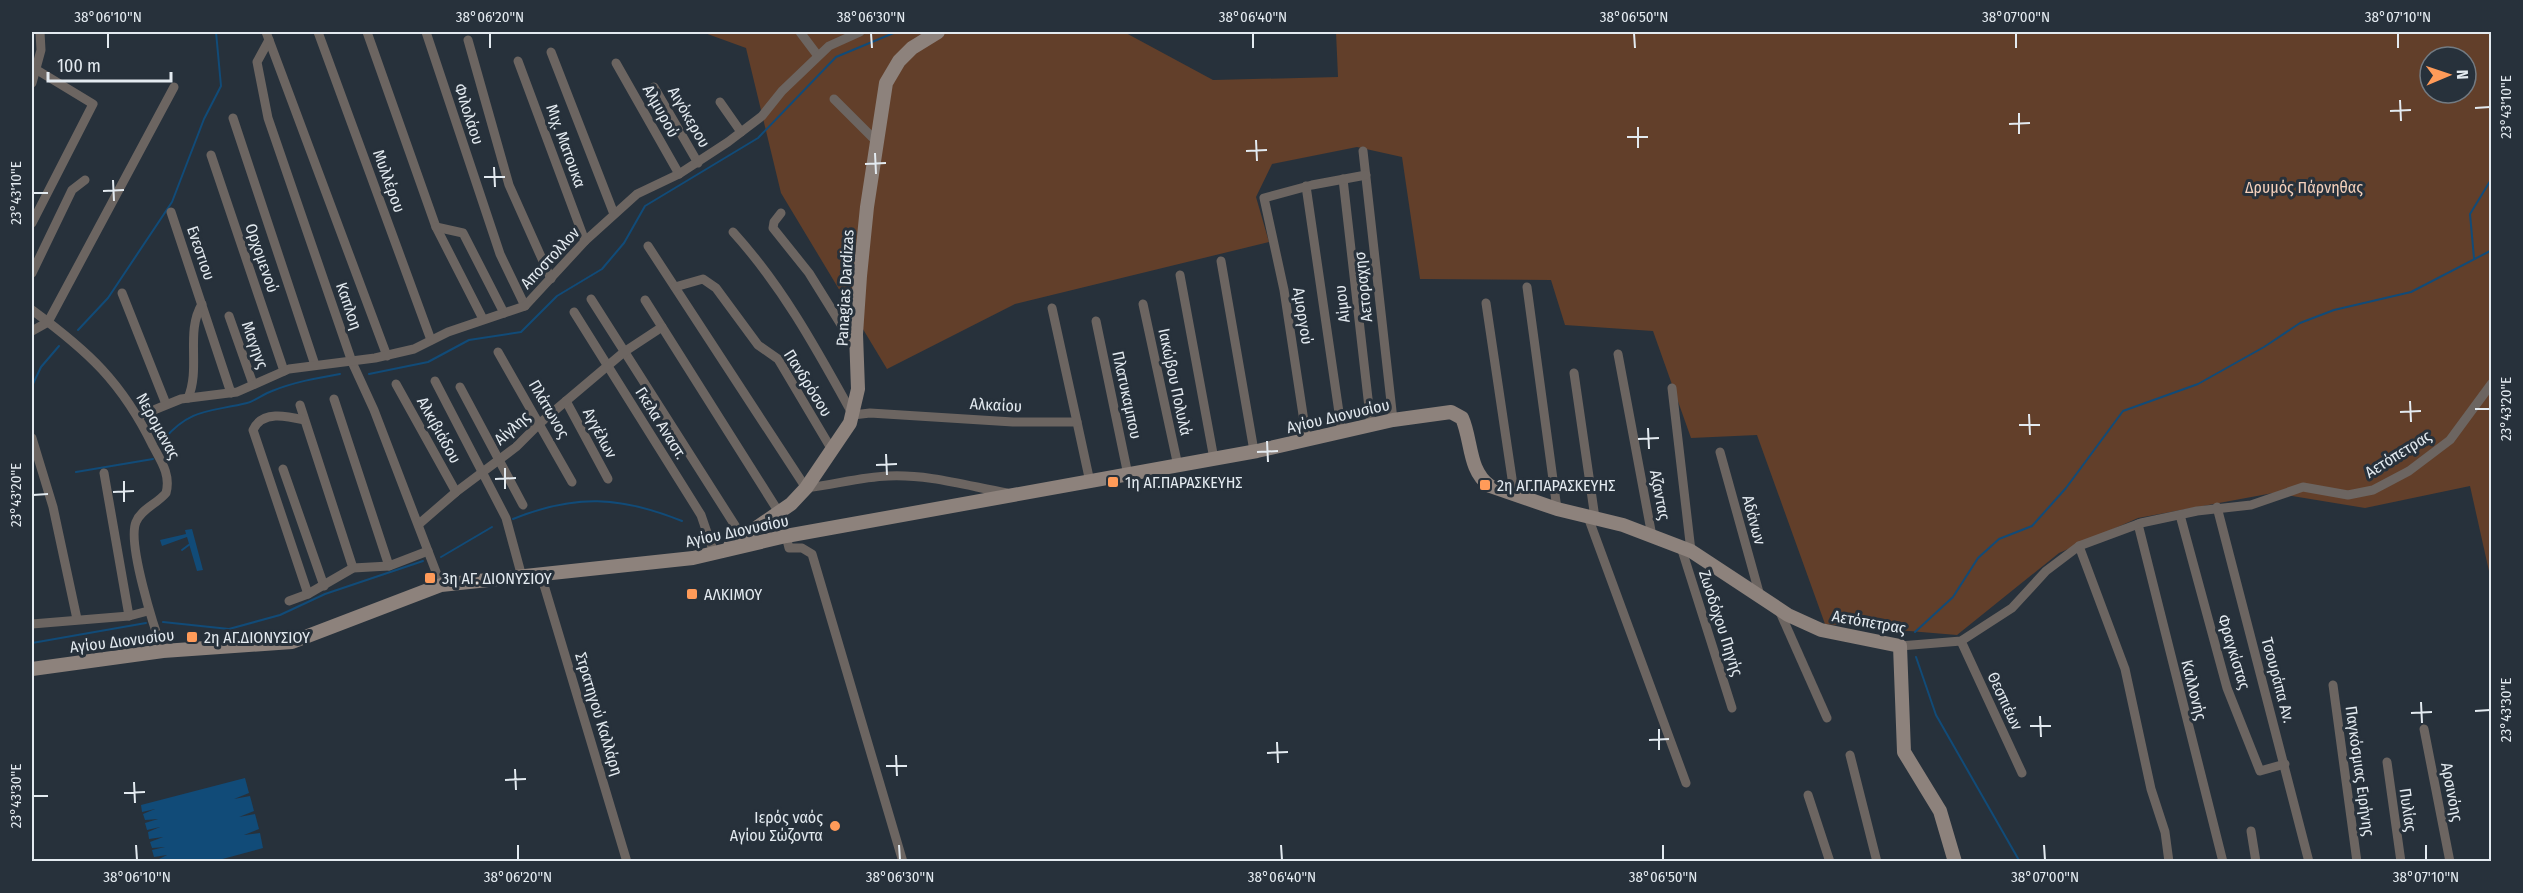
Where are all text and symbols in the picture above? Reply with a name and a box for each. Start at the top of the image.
text: 38°06'10"N [74,8,142,26]
text: 38°06'20"N [456,8,524,26]
text: 38°06'30"N [837,8,905,26]
text: 38°06'40"N [1219,8,1287,26]
text: 38°06'50"N [1600,8,1668,26]
text: 38°07'00"N [1982,8,2050,26]
text: 38°07'10"N [2365,8,2431,26]
scale bar [48,45,171,83]
north arrow [2418,45,2478,105]
text: 100 m [57,55,101,77]
text: N [2453,69,2472,80]
text: 23°43'10"E [2497,75,2515,139]
street label: Φιλολάου [450,81,488,147]
street label: Αλμυρού [639,81,683,141]
street label: Αιγόκερου [664,83,714,151]
street label: Μιχ. Ματουκα [542,102,590,190]
street label: Μυλλέρου [369,147,409,215]
text: 23°43'10"E [7,161,25,225]
park label: Δρυμός Πάρνηθας [2245,178,2363,197]
street label: Ορχομενού [241,221,283,295]
street label: Ενεστιου [183,223,219,283]
street label: Αποστολλον [517,223,583,293]
street label: Panagias Dardizas [832,229,858,347]
street label: Αετοραχησ [1350,250,1376,323]
street label: Καπλοη [332,280,366,332]
street label: Αίμου [1330,284,1354,324]
street label: Αμοργού [1289,286,1317,346]
street label: Μαγηνς [238,319,272,372]
street label: Ιακώβου Πολυλά [1154,327,1196,437]
street label: Πανδρόσου [780,346,836,420]
street label: Πλατυκαμπου [1108,349,1146,441]
street label: Πλάτωνος [525,376,573,442]
text: 23°43'20"E [2497,377,2515,441]
street label: Γκελα Αναστ. [631,384,691,462]
street label: Νερομανας [132,390,184,463]
street label: Αλκιβιάδου [413,393,465,467]
street label: Αλκαίου [969,394,1023,416]
street label: Αγίου Διονυσίου [1285,395,1391,437]
street label: Αγγέλων [579,405,621,461]
street label: Αίγλης [490,407,534,449]
street label: Αετόπετρας [2361,426,2435,482]
text: 23°43'20"E [7,463,25,527]
street label: Αζαντας [1646,468,1674,522]
place label: 1η ΑΓ.ΠΑΡΑΣΚΕΥΗΣ [1125,473,1243,492]
marker: 1η ΑΓ.ΠΑΡΑΣΚΕΥΗΣ [1106,475,1120,489]
place label: 2η ΑΓ.ΠΑΡΑΣΚΕΥΗΣ [1497,476,1615,495]
marker: 2η ΑΓ.ΠΑΡΑΣΚΕΥΗΣ [1478,478,1492,492]
street label: Αδάνων [1738,493,1770,547]
street label: Αγίου Διονυσίου [684,511,790,551]
street label: Ζωοδὀχου Πηγής [1695,568,1747,679]
place label: 3η ΑΓ. ΔΙΟΝΥΣΙΟΥ [442,569,552,588]
marker: 3η ΑΓ. ΔΙΟΝΥΣΙΟΥ [423,571,437,585]
place label: ΑΛΚΙΜΟΥ [704,585,762,604]
marker: ΑΛΚΙΜΟΥ [685,587,699,601]
street label: Αετόπετρας [1831,606,1908,638]
street label: Φραγκίστας [2214,612,2254,692]
street label: Αγίου Διονυσίου [69,625,175,657]
place label: 2η ΑΓ.ΔΙΟΝΥΣΙΟΥ [204,628,310,647]
marker: 2η ΑΓ.ΔΙΟΝΥΣΙΟΥ [185,630,199,644]
street label: Τσουράπα Αν. [2257,635,2299,725]
street label: Στρατηγού Καλλάρη [571,650,627,778]
street label: Καλλονής [2177,658,2211,722]
street label: Θεσπιέων [1983,669,2027,733]
text: 23°43'30"E [2497,678,2515,742]
street label: Παγκόσμιας Ειρήνης [2341,705,2379,838]
street label: Αρσινόης [2437,761,2467,823]
text: 23°43'30"E [7,764,25,828]
street label: Πυλίας [2396,787,2420,833]
place label: Ιερός ναός Αγίου Σώζοντα [730,808,823,845]
marker: Ιερός ναός Αγίου Σώζοντα [828,819,842,833]
text: 38°06'10"N [103,868,171,886]
text: 38°06'20"N [484,868,552,886]
text: 38°06'30"N [866,868,934,886]
text: 38°06'40"N [1248,868,1316,886]
text: 38°06'50"N [1629,868,1697,886]
text: 38°07'00"N [2011,868,2079,886]
text: 38°07'10"N [2393,868,2459,886]

